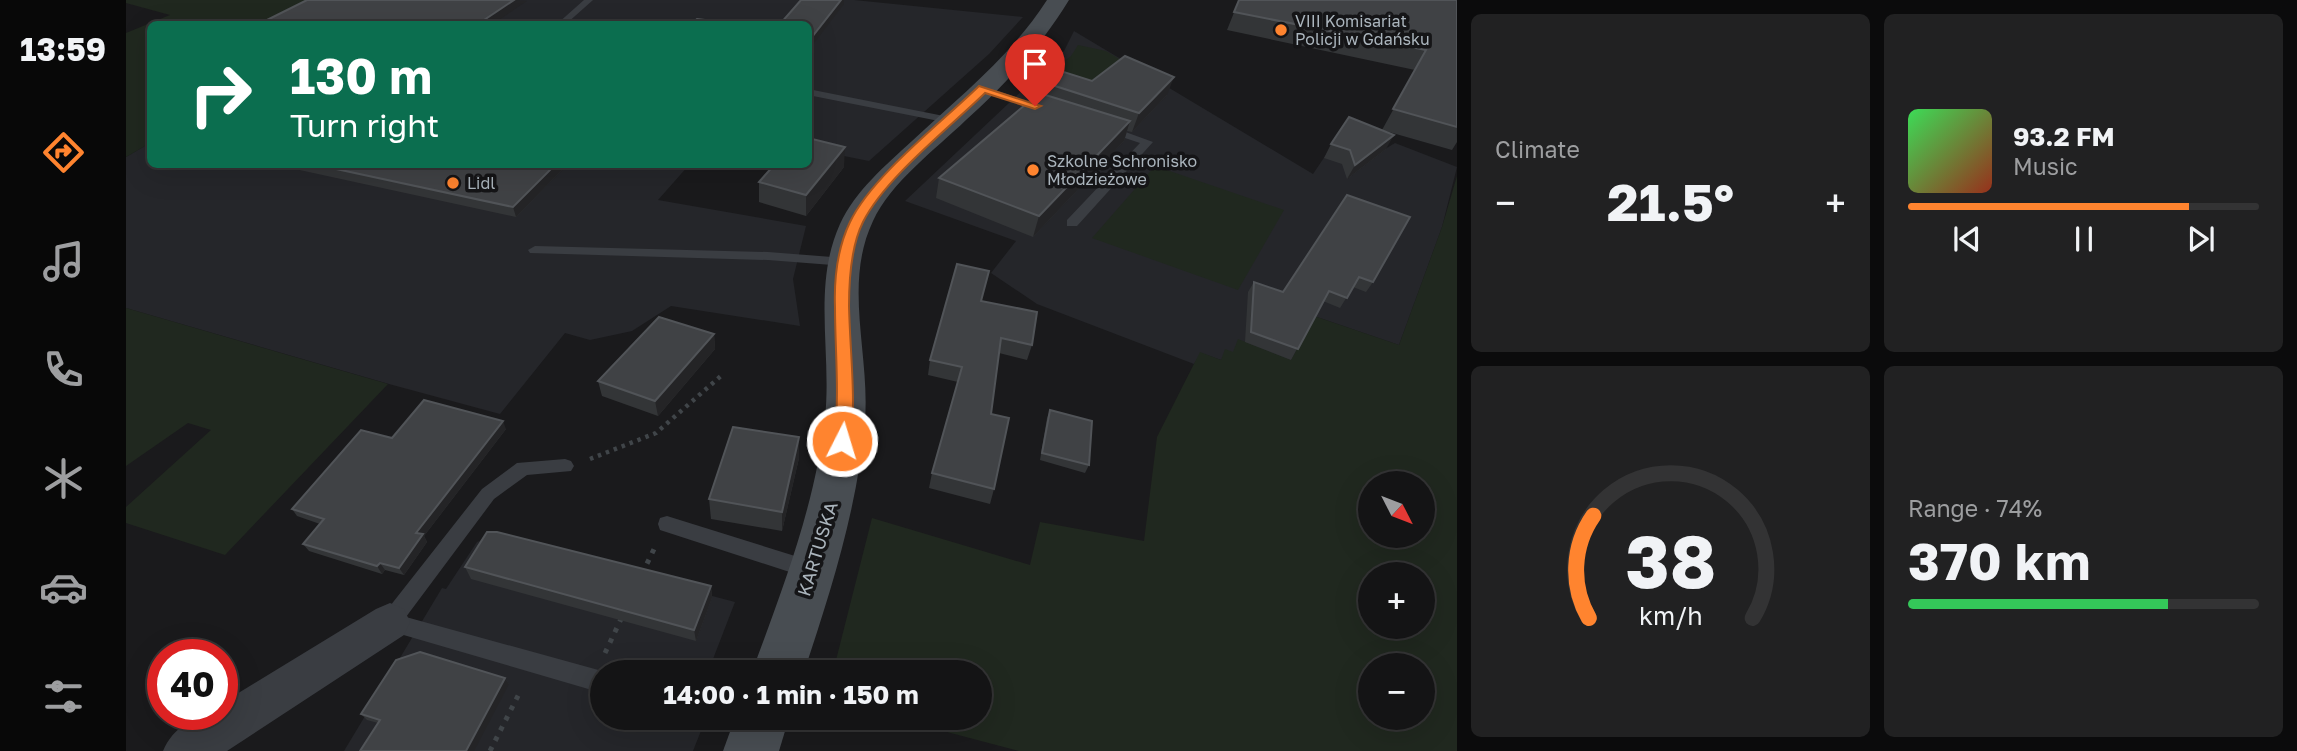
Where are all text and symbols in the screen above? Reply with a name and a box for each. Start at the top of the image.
place label: VIII Komisariat Policji w Gdańsku [1295,11,1430,49]
marker: VIII Komisariat Policji w Gdańsku [1273,22,1289,38]
text: 13:59 [20,30,106,68]
pin [1005,34,1065,106]
icon: arrive [1016,45,1054,83]
text: 130 m [290,46,432,105]
icon: right [175,49,266,140]
text: Turn right [290,106,439,144]
text: 93.2 FM [2013,121,2115,152]
icon: directions [39,128,88,177]
text: Climate [1495,135,1580,163]
place label: Szkolne Schronisko Młodzieżowe [1047,151,1197,189]
text: Music [2013,152,2078,180]
marker: Szkolne Schronisko Młodzieżowe [1025,162,1041,178]
text: 21.5° [1607,170,1734,232]
place label: Lidl [467,173,495,193]
marker: Lidl [445,175,461,191]
text: − [1495,180,1516,225]
text: + [1825,180,1846,225]
icon: previous [1948,220,1986,258]
icon: pause [2065,220,2103,258]
icon: next [2182,220,2220,258]
icon: music [39,237,88,286]
icon: phone [39,345,88,394]
position arrow [805,404,879,478]
icon: climate [39,454,88,503]
north arrow [1358,471,1435,548]
map controls [1358,471,1435,730]
text: Range · 74% [1908,494,2042,522]
street label: KARTUSKA [792,499,842,599]
text: 38 [1625,517,1716,604]
text: 370 km [1908,529,2091,591]
button: + [1358,562,1435,639]
icon: car [39,563,88,612]
text: km/h [1639,599,1702,630]
speed limit sign: 40 [147,639,238,730]
button: − [1358,653,1435,730]
icon: filters [39,672,88,721]
text: 14:00 · 1 min · 150 m [663,679,919,710]

